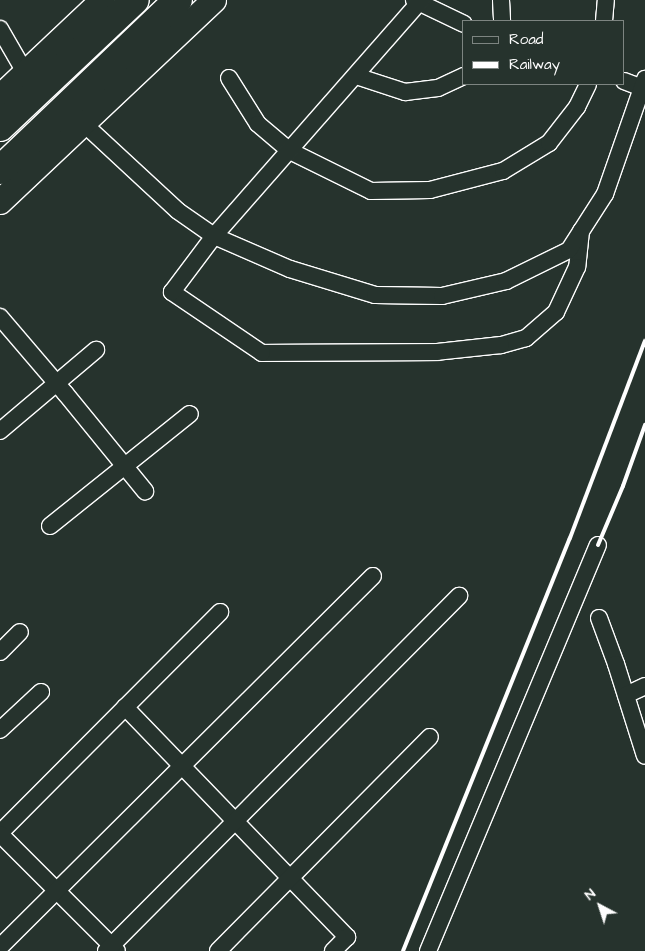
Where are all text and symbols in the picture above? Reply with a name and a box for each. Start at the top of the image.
legend [462,20,625,85]
text: Road [509,29,543,50]
text: Railway [509,54,560,75]
north arrow [575,881,625,931]
text: N [581,884,600,905]

